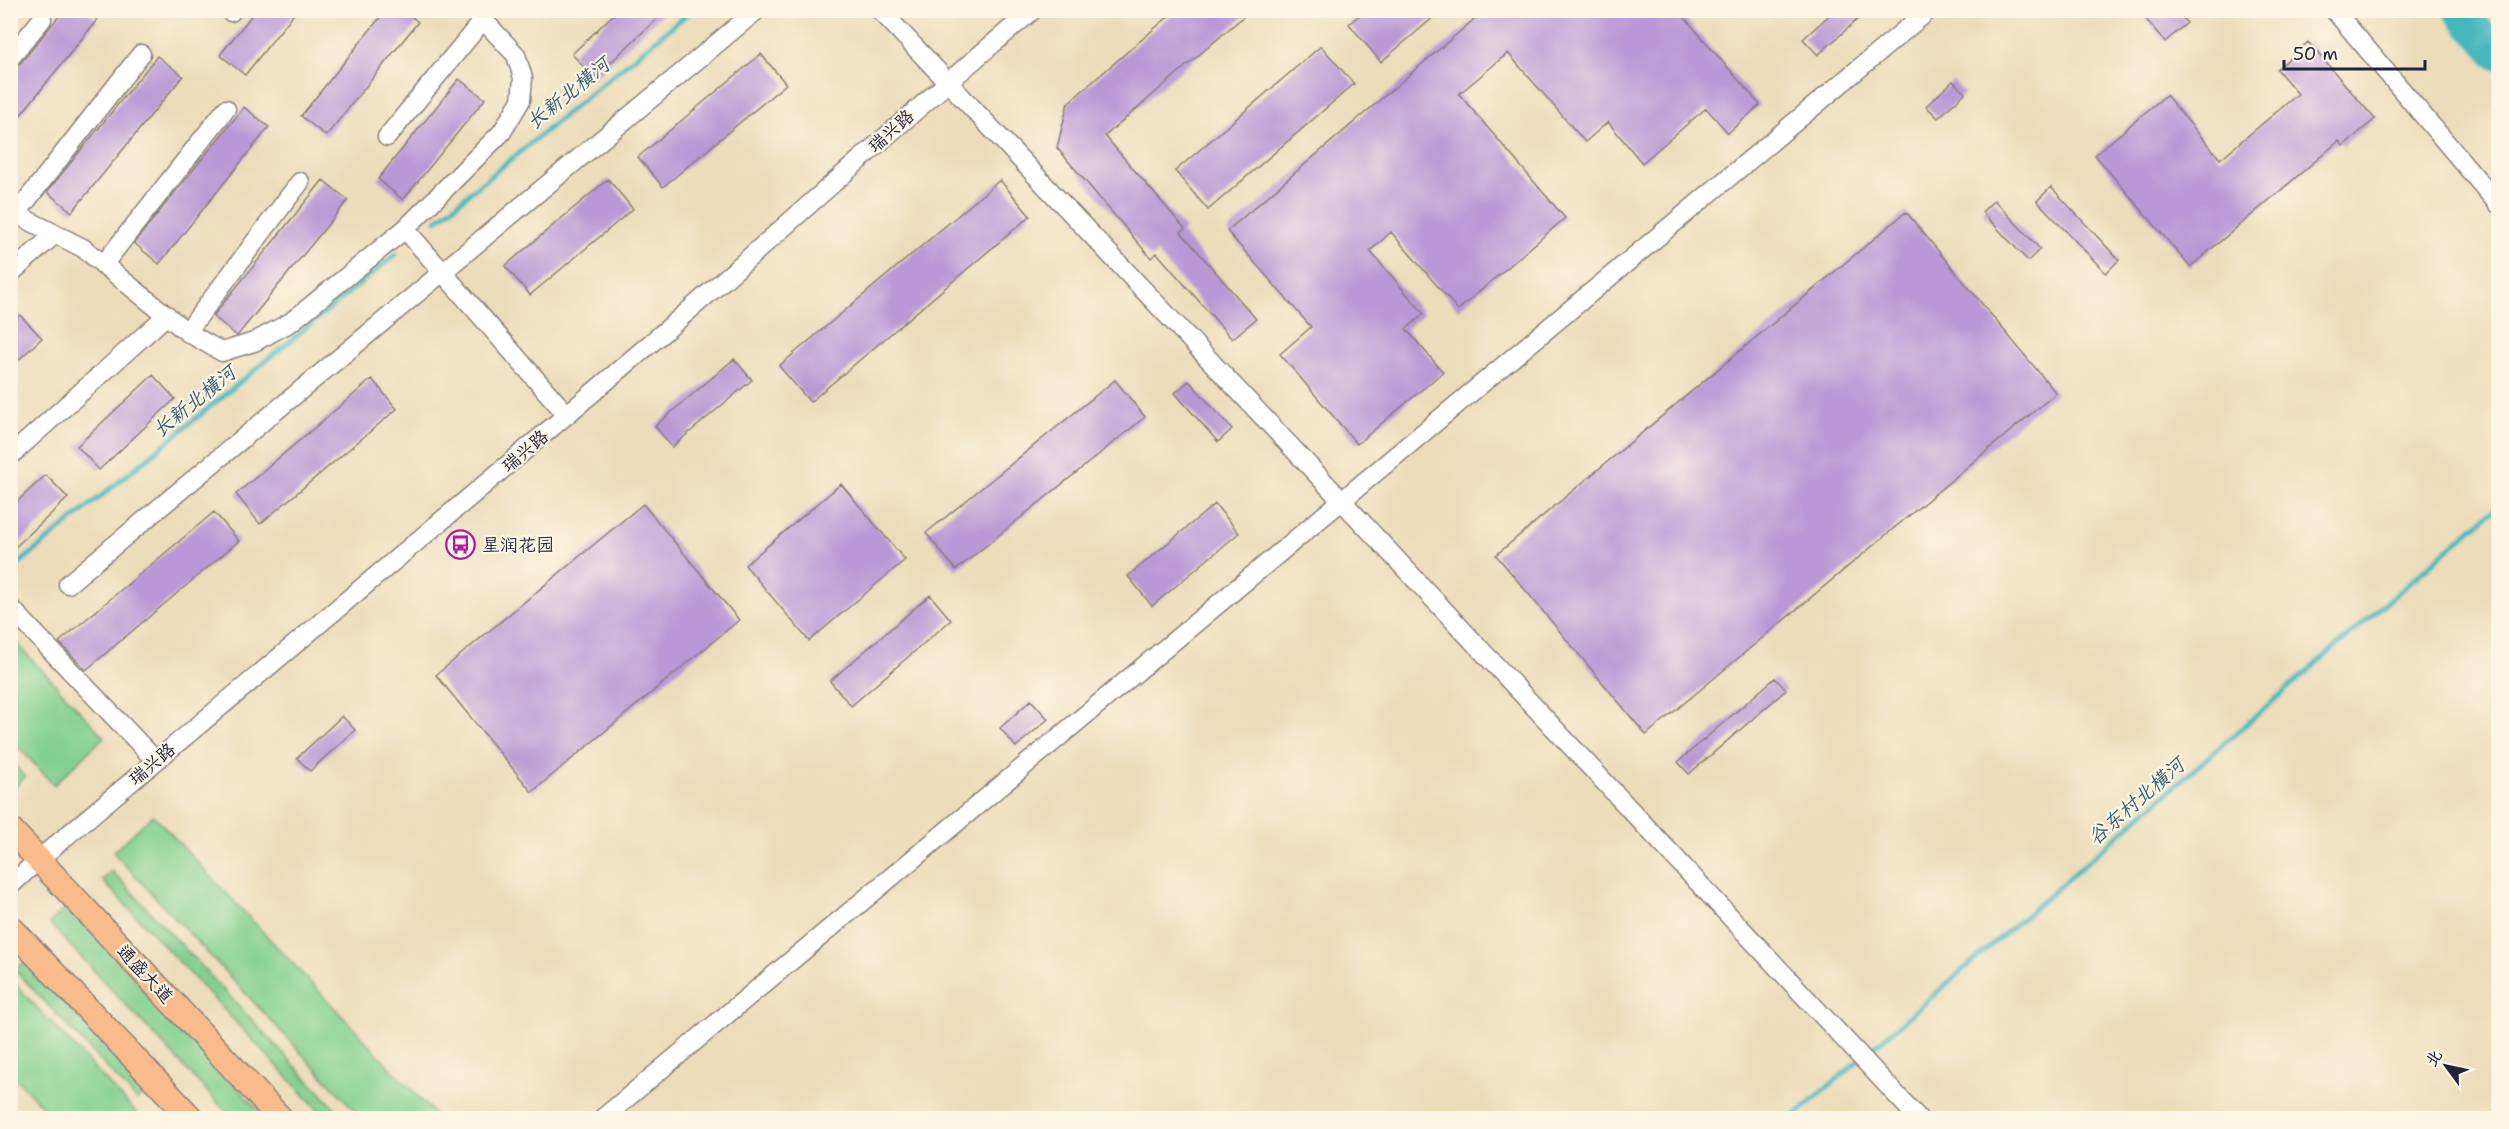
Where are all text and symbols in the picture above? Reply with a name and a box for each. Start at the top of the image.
scale bar [2284,33,2425,71]
text: 50 m [2293,42,2338,66]
water label: 长新北横河 [521,50,617,135]
street label: 瑞兴路 [863,104,919,158]
water label: 长新北横河 [147,358,243,443]
street label: 瑞兴路 [497,424,553,478]
bus stop icon: 星润花园 [445,529,477,561]
place label: 星润花园 [482,533,554,557]
street label: 瑞兴路 [124,737,180,791]
water label: 谷东村北横河 [2082,750,2192,850]
street label: 通盛大道 [112,939,178,1009]
north arrow [2416,1036,2476,1096]
text: 北 [2421,1046,2447,1071]

